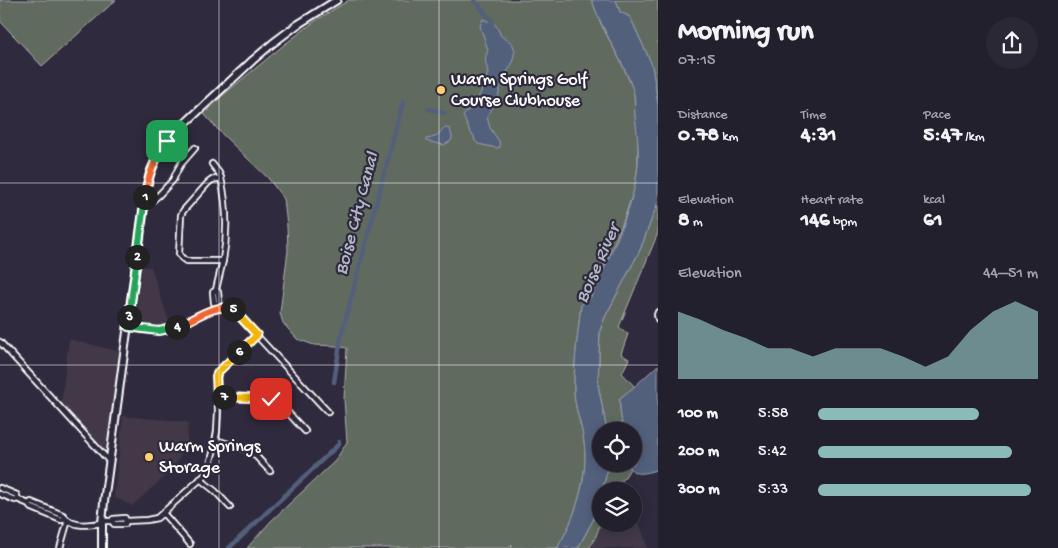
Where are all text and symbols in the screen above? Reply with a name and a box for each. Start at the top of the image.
text: Morning run [678,16,813,49]
button: share [986,17,1038,69]
text: 07:15 [678,52,715,71]
place label: Warm Springs Golf Course Clubhouse [451,70,589,112]
marker: Warm Springs Golf Course Clubhouse [435,84,447,96]
text: Distance [678,107,727,124]
text: Time [801,107,826,124]
text: Pace [923,107,951,124]
pin [146,120,188,162]
text: 0.78 [678,124,719,149]
text: 4:31 [801,124,837,149]
text: 5:47 [923,124,962,149]
icon: arrive [153,127,181,155]
text: km [719,129,738,146]
text: /km [962,129,985,146]
water label: Boise City Canal [331,149,386,278]
pin: 1 [132,184,158,210]
text: 1 [143,189,148,206]
text: Elevation [678,192,734,209]
text: Heart rate [801,192,863,209]
text: kcal [923,192,945,209]
text: 8 [678,209,690,234]
text: 146 [801,209,830,234]
text: 61 [923,209,942,234]
text: m [690,214,703,231]
text: bpm [830,214,857,231]
water label: Boise River [571,217,628,307]
pin: 2 [124,244,150,270]
text: 2 [134,249,141,266]
text: Elevation [678,265,742,284]
text: 44–51 m [983,265,1038,284]
pin: 5 [220,296,246,322]
text: 5 [230,301,237,318]
pin: 3 [116,304,142,330]
text: 3 [126,309,133,326]
pin: 4 [164,314,190,340]
text: 4 [174,319,181,336]
pin: 6 [226,340,252,364]
text: 6 [236,344,243,361]
pin [250,378,292,420]
pin: 7 [212,384,236,410]
icon: check [257,385,285,413]
text: 7 [221,389,228,406]
text: 100 m [678,405,718,424]
text: 5:58 [758,405,789,424]
map controls [592,422,642,532]
button: locate [592,422,642,472]
place label: Warm Springs Storage [159,437,262,479]
text: 200 m [678,443,719,462]
text: 5:42 [758,443,787,462]
marker: Warm Springs Storage [143,451,155,463]
text: 300 m [678,481,720,500]
text: 5:33 [758,481,788,500]
button: layers [592,482,642,532]

